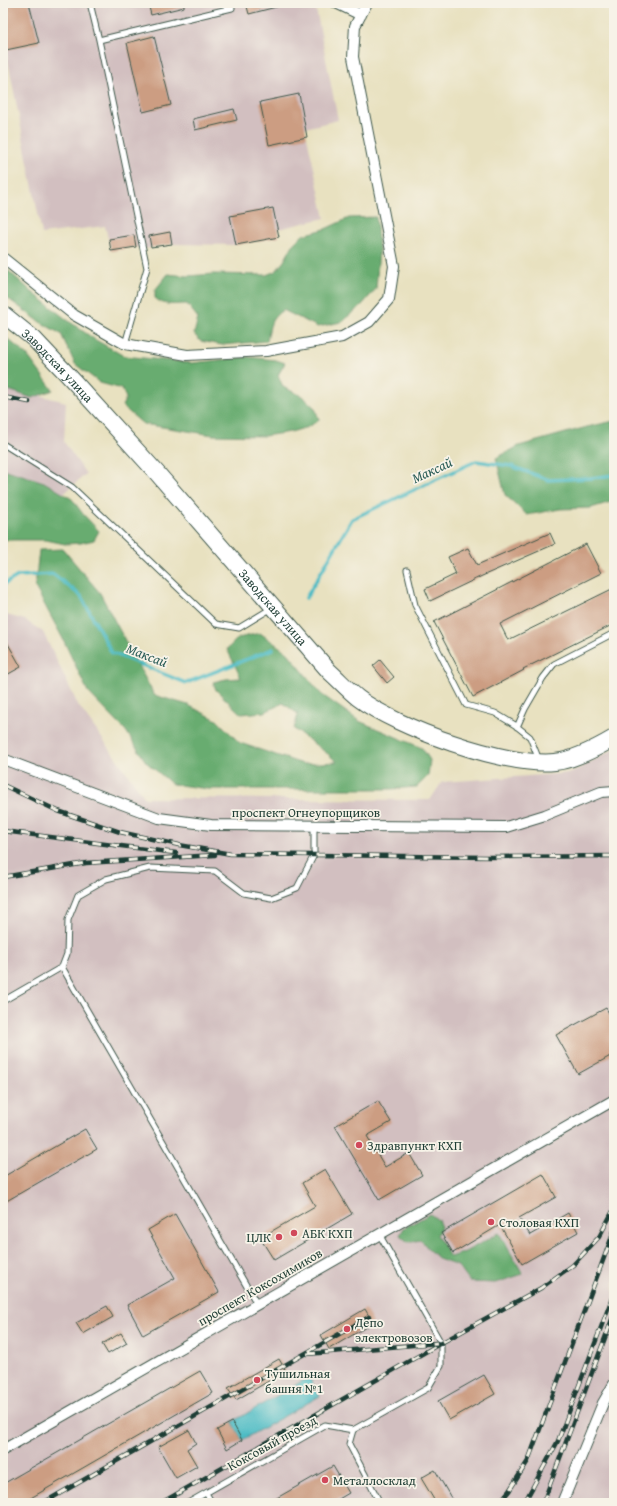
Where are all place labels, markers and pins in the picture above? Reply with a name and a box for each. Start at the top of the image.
place label: Здравпункт КХП [367,1136,462,1155]
marker: Здравпункт КХП [354,1140,364,1150]
place label: Столовая КХП [499,1213,579,1232]
marker: Столовая КХП [486,1217,496,1227]
place label: АБК КХП [302,1224,353,1243]
place label: ЦЛК [246,1228,271,1247]
marker: АБК КХП [289,1228,299,1238]
marker: ЦЛК [274,1232,284,1242]
place label: Депо электровозов [354,1313,433,1347]
marker: Депо электровозов [342,1324,352,1334]
place label: Тушильная башня №1 [265,1364,331,1398]
marker: Тушильная башня №1 [252,1375,262,1385]
place label: Металлосклад [333,1471,416,1490]
marker: Металлосклад [320,1475,330,1485]

